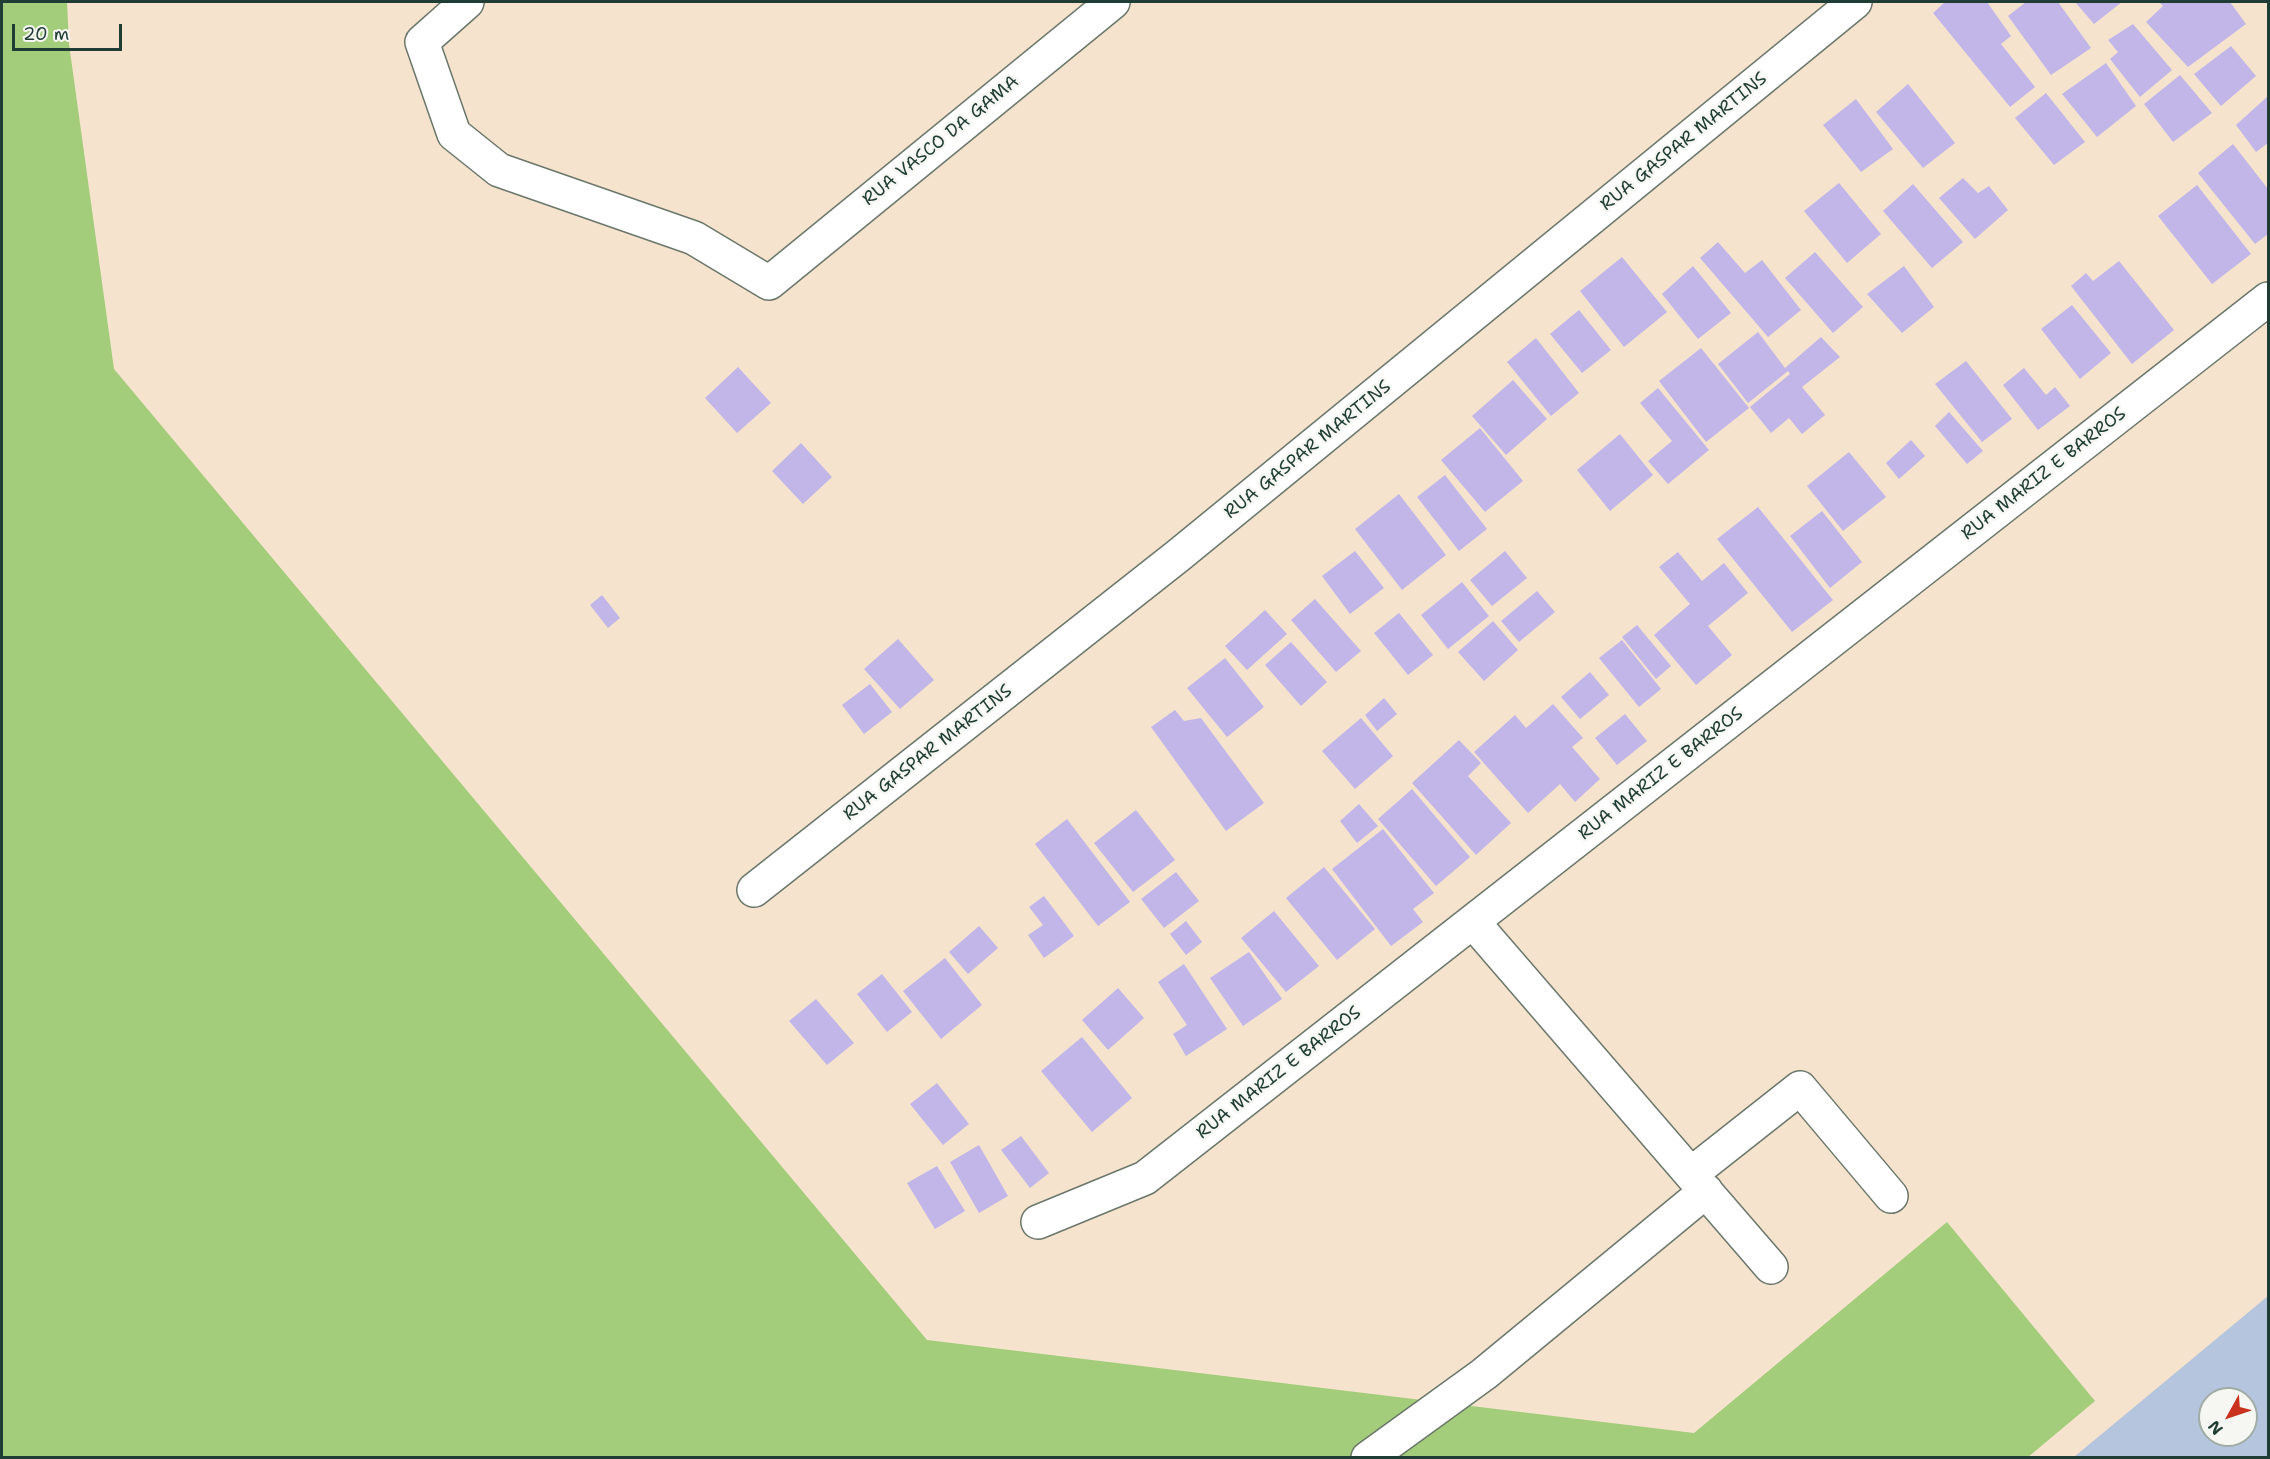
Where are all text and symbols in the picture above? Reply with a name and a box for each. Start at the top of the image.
scale bar [15,12,124,50]
text: 20 m [23,22,69,46]
street label: RUA GASPAR MARTINS [1596,68,1772,216]
street label: RUA VASCO DA GAMA [858,71,1024,211]
street label: RUA GASPAR MARTINS [1220,376,1396,524]
street label: RUA MARIZ E BARROS [1957,403,2131,545]
street label: RUA GASPAR MARTINS [839,680,1017,826]
street label: RUA MARIZ E BARROS [1574,703,1748,845]
street label: RUA MARIZ E BARROS [1192,1002,1366,1144]
north arrow [2198,1387,2258,1447]
text: N [2203,1416,2227,1439]

